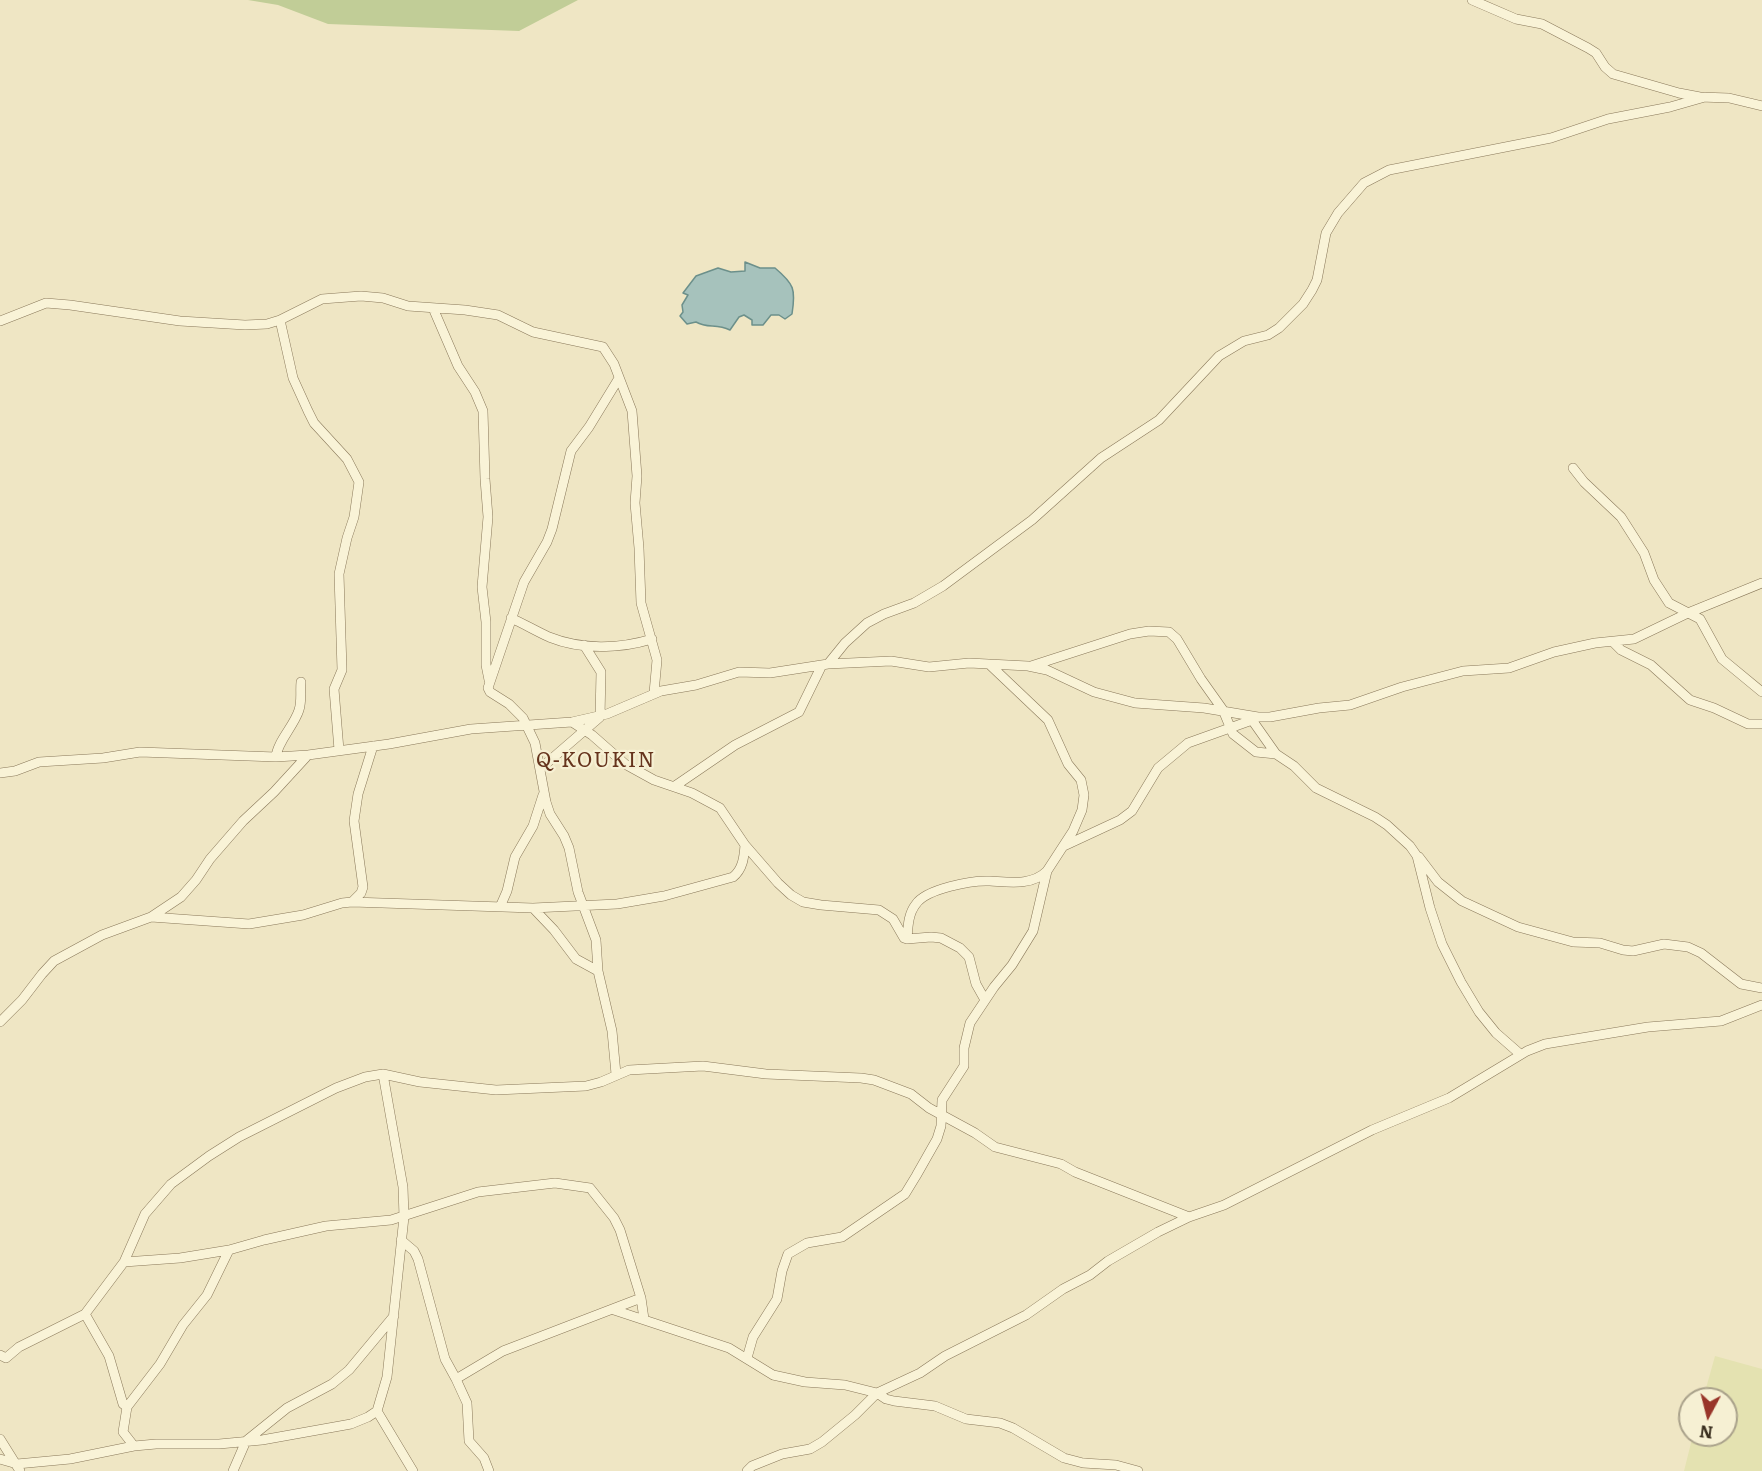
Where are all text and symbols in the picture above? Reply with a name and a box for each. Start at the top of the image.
district label: Q-KOUKIN [536,749,656,773]
north arrow [1678,1387,1738,1447]
text: N [1698,1420,1714,1446]

